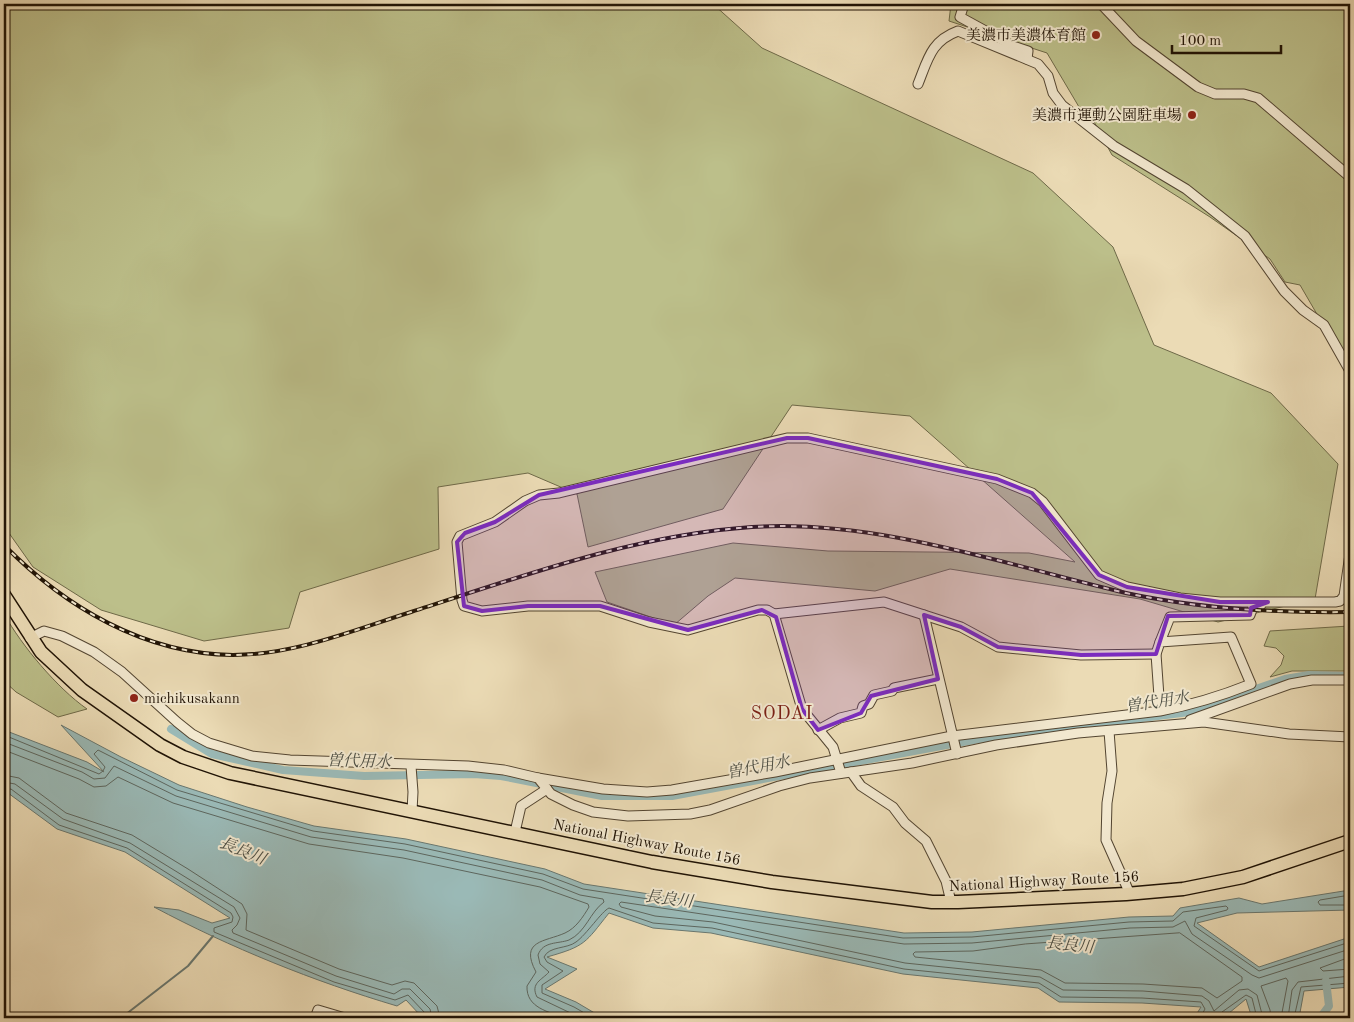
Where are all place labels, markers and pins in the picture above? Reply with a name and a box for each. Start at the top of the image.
place label: 美濃市美濃体育館 [966,27,1086,44]
marker: 美濃市美濃体育館 [1090,29,1102,41]
place label: 美濃市運動公園駐車場 [1032,107,1182,124]
marker: 美濃市運動公園駐車場 [1186,109,1198,121]
marker: michikusakann [128,692,140,704]
place label: michikusakann [144,692,240,707]

